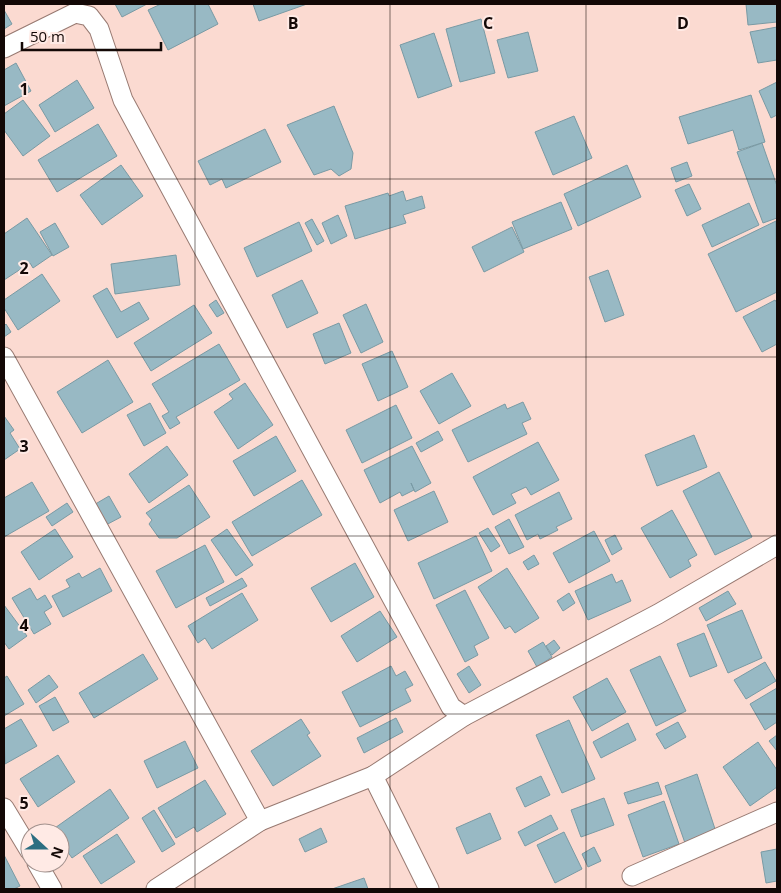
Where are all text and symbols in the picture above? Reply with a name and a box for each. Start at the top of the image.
text: B [288,12,298,34]
text: C [483,12,493,34]
text: D [677,12,689,34]
scale bar [22,20,161,52]
text: 50 m [30,26,65,46]
text: 1 [19,78,29,100]
text: 2 [19,257,29,279]
text: 3 [19,435,29,457]
text: 4 [19,614,29,636]
text: 5 [19,792,29,814]
north arrow [20,823,70,873]
text: N [47,844,69,862]

